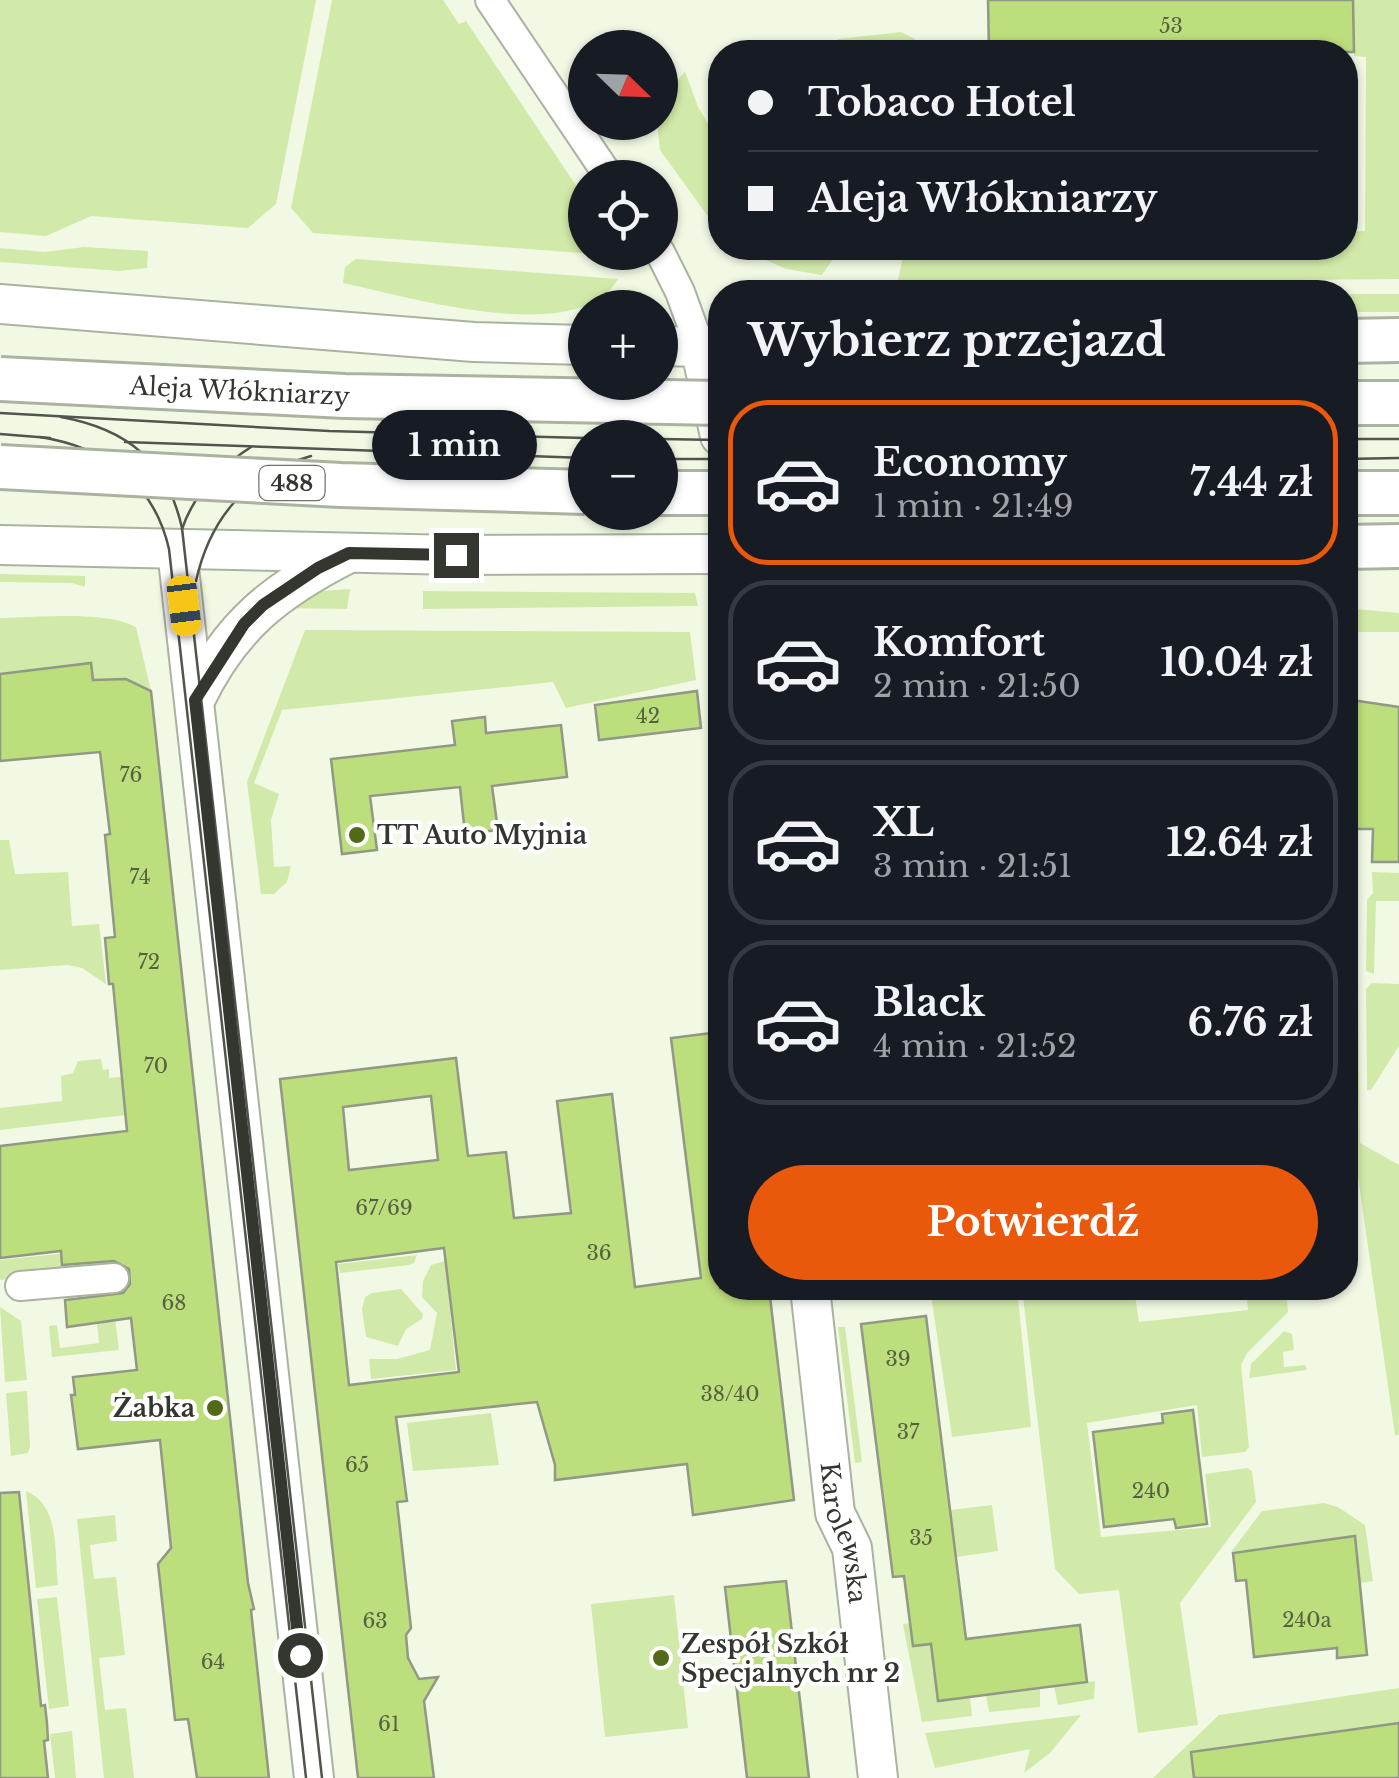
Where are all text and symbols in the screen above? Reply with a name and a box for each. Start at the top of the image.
house number: 53 [1159,14,1183,38]
north arrow [568,30,678,140]
map controls [568,30,678,530]
text: Tobaco Hotel [808,79,1076,126]
button: locate [568,160,678,270]
text: Aleja Włókniarzy [808,175,1157,222]
button: + [568,290,678,400]
text: Wybierz przejazd [748,312,1166,368]
street label: Aleja Włókniarzy [128,370,351,412]
callout: 1 min [374,410,538,480]
button: − [568,420,678,530]
text: 1 min [408,425,501,465]
icon: car [753,438,843,528]
text: Economy [873,439,1067,486]
text: 7.44 zł [1190,459,1313,506]
road number: 488 [260,466,324,500]
text: 1 min · 21:49 [873,486,1074,526]
route end [434,533,479,578]
car [165,574,203,638]
icon: car [753,618,843,708]
text: Komfort [873,619,1045,666]
text: 10.04 zł [1160,639,1313,686]
text: 2 min · 21:50 [873,666,1081,706]
house number: 42 [636,704,660,728]
house number: 76 [120,763,142,787]
icon: car [753,798,843,888]
text: XL [873,799,934,846]
text: 12.64 zł [1166,819,1313,866]
place label: TT Auto Myjnia [377,820,588,851]
marker: TT Auto Myjnia [346,824,368,846]
text: 3 min · 21:51 [873,846,1072,886]
house number: 74 [129,865,151,889]
house number: 72 [138,950,160,974]
icon: car [753,978,843,1068]
text: Black [873,979,985,1026]
text: 6.76 zł [1188,999,1313,1046]
text: 4 min · 21:52 [873,1026,1077,1066]
house number: 70 [144,1054,168,1078]
button: Potwierdź [748,1165,1318,1280]
house number: 67/69 [355,1196,413,1220]
house number: 36 [586,1241,612,1265]
house number: 68 [162,1291,186,1315]
house number: 39 [885,1347,911,1371]
house number: 38/40 [700,1382,760,1406]
place label: Żabka [113,1392,196,1424]
marker: Żabka [204,1397,226,1419]
house number: 37 [897,1420,920,1444]
house number: 65 [345,1453,369,1477]
street label: Karolewska [814,1461,874,1605]
house number: 240 [1132,1479,1170,1503]
house number: 35 [909,1526,933,1550]
house number: 240a [1282,1608,1333,1632]
house number: 63 [362,1609,388,1633]
place label: Zespół Szkół Specjalnych nr 2 [681,1629,900,1689]
route start [278,1633,323,1678]
marker: Zespół Szkół Specjalnych nr 2 [650,1647,672,1669]
house number: 64 [201,1650,225,1674]
house number: 61 [378,1712,400,1736]

